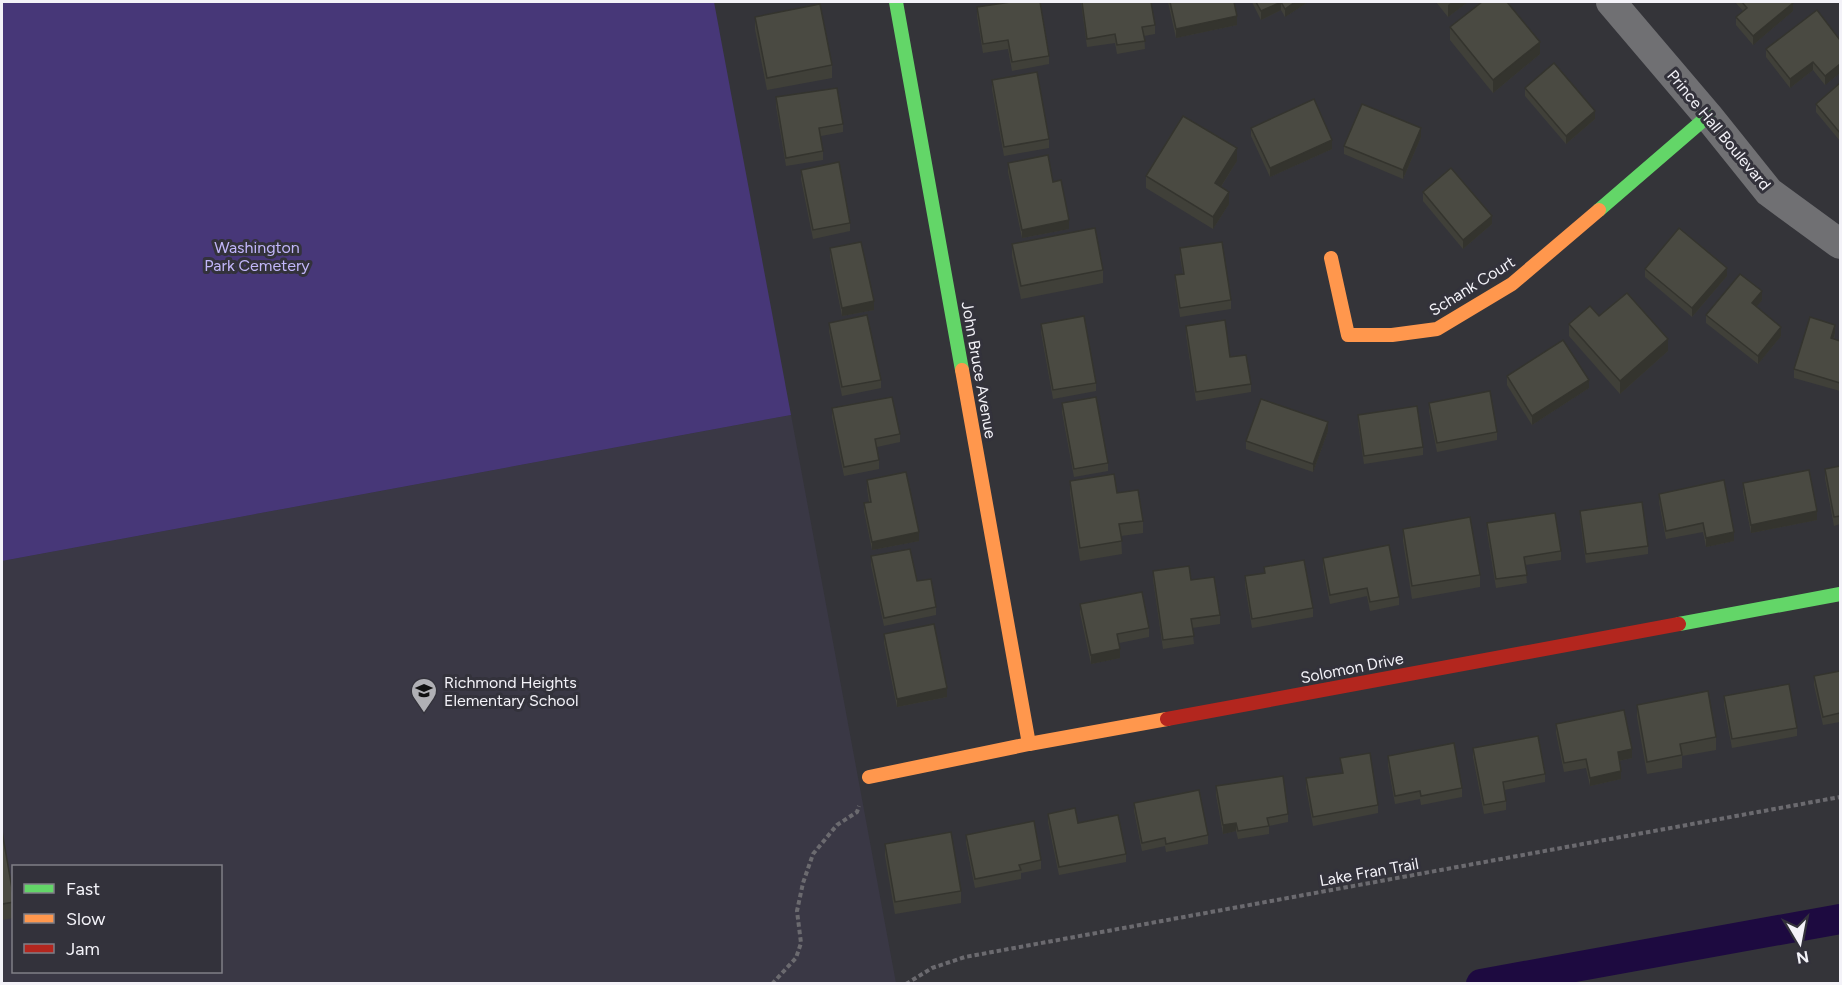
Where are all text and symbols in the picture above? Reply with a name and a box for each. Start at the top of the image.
street label: Prince Hall Boulevard [1663,66,1775,194]
park label: Washington Park Cemetery [204,238,310,275]
street label: Schank Court [1426,252,1518,320]
street label: John Bruce Avenue [958,300,1000,440]
street label: Solomon Drive [1299,649,1405,687]
place label: Richmond Heights Elementary School [444,673,578,710]
school or university icon: Richmond Heights Elementary School [409,676,439,714]
street label: Lake Fran Trail [1318,854,1420,890]
legend [12,865,222,973]
text: Fast [66,878,100,900]
text: Slow [66,908,105,930]
north arrow [1770,913,1830,973]
text: Jam [66,938,100,960]
text: N [1795,947,1810,968]

